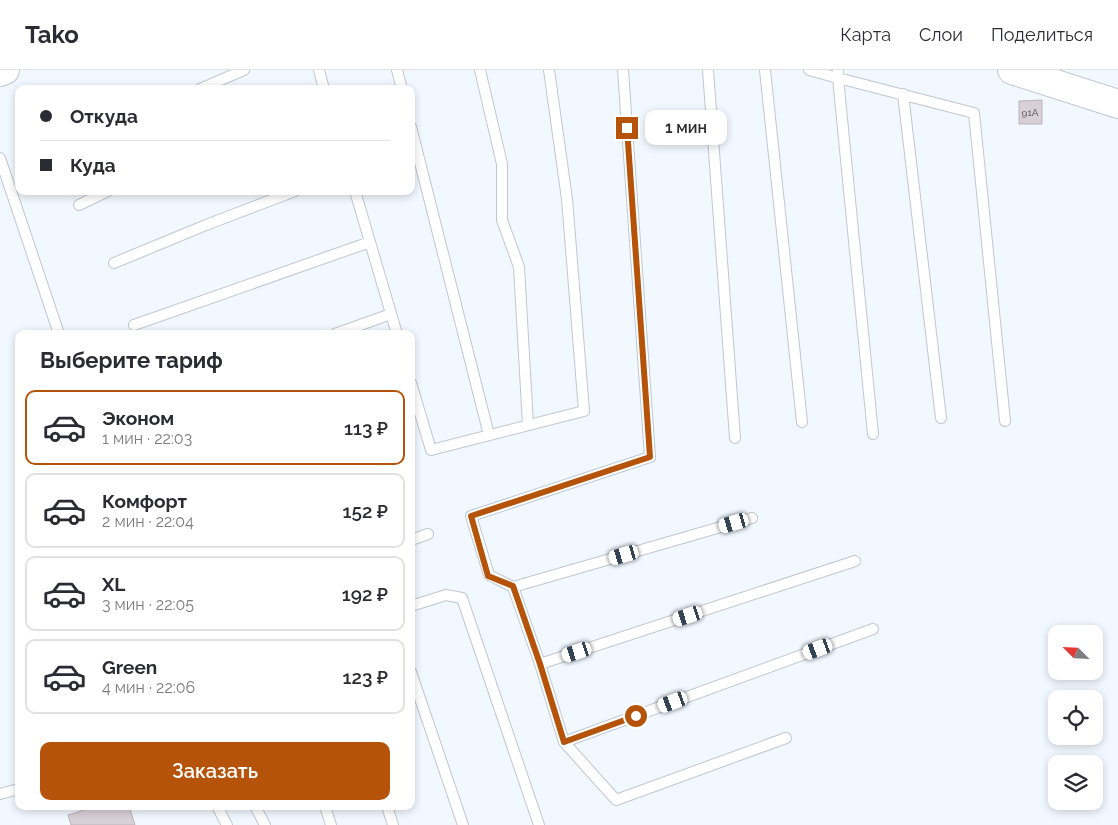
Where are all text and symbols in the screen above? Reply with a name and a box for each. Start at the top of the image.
text: Tako [25,20,79,49]
text: Карта [840,24,891,45]
text: Слои [919,24,963,45]
text: Поделиться [991,24,1093,45]
text: Откуда [70,105,138,127]
house number: 91А [1022,107,1039,118]
callout: 1 мин [644,110,727,146]
route end [616,117,638,139]
text: 1 мин [665,118,707,137]
text: Куда [70,154,116,176]
text: Выберите тариф [40,347,223,373]
icon: car [42,405,87,450]
text: Эконом [102,407,174,429]
text: 113 ₽ [344,417,388,439]
text: 1 мин · 22:03 [102,429,192,448]
icon: car [42,488,87,533]
text: Комфорт [102,490,187,512]
text: 152 ₽ [342,500,388,522]
text: 2 мин · 22:04 [102,512,194,531]
car [717,512,750,534]
car [607,544,640,566]
icon: car [42,571,87,616]
text: XL [102,573,125,595]
text: 192 ₽ [342,583,388,605]
text: 3 мин · 22:05 [102,595,194,614]
car [671,604,704,628]
north arrow [1048,625,1102,680]
map controls [1048,625,1103,810]
car [801,637,834,661]
car [560,640,593,664]
icon: car [42,654,87,699]
text: Green [102,656,157,678]
text: 123 ₽ [343,666,388,688]
text: 4 мин · 22:06 [102,678,195,697]
car [656,690,689,714]
button: locate [1048,690,1103,745]
route start [625,705,647,727]
button: Заказать [40,742,390,800]
button: layers [1048,755,1103,810]

